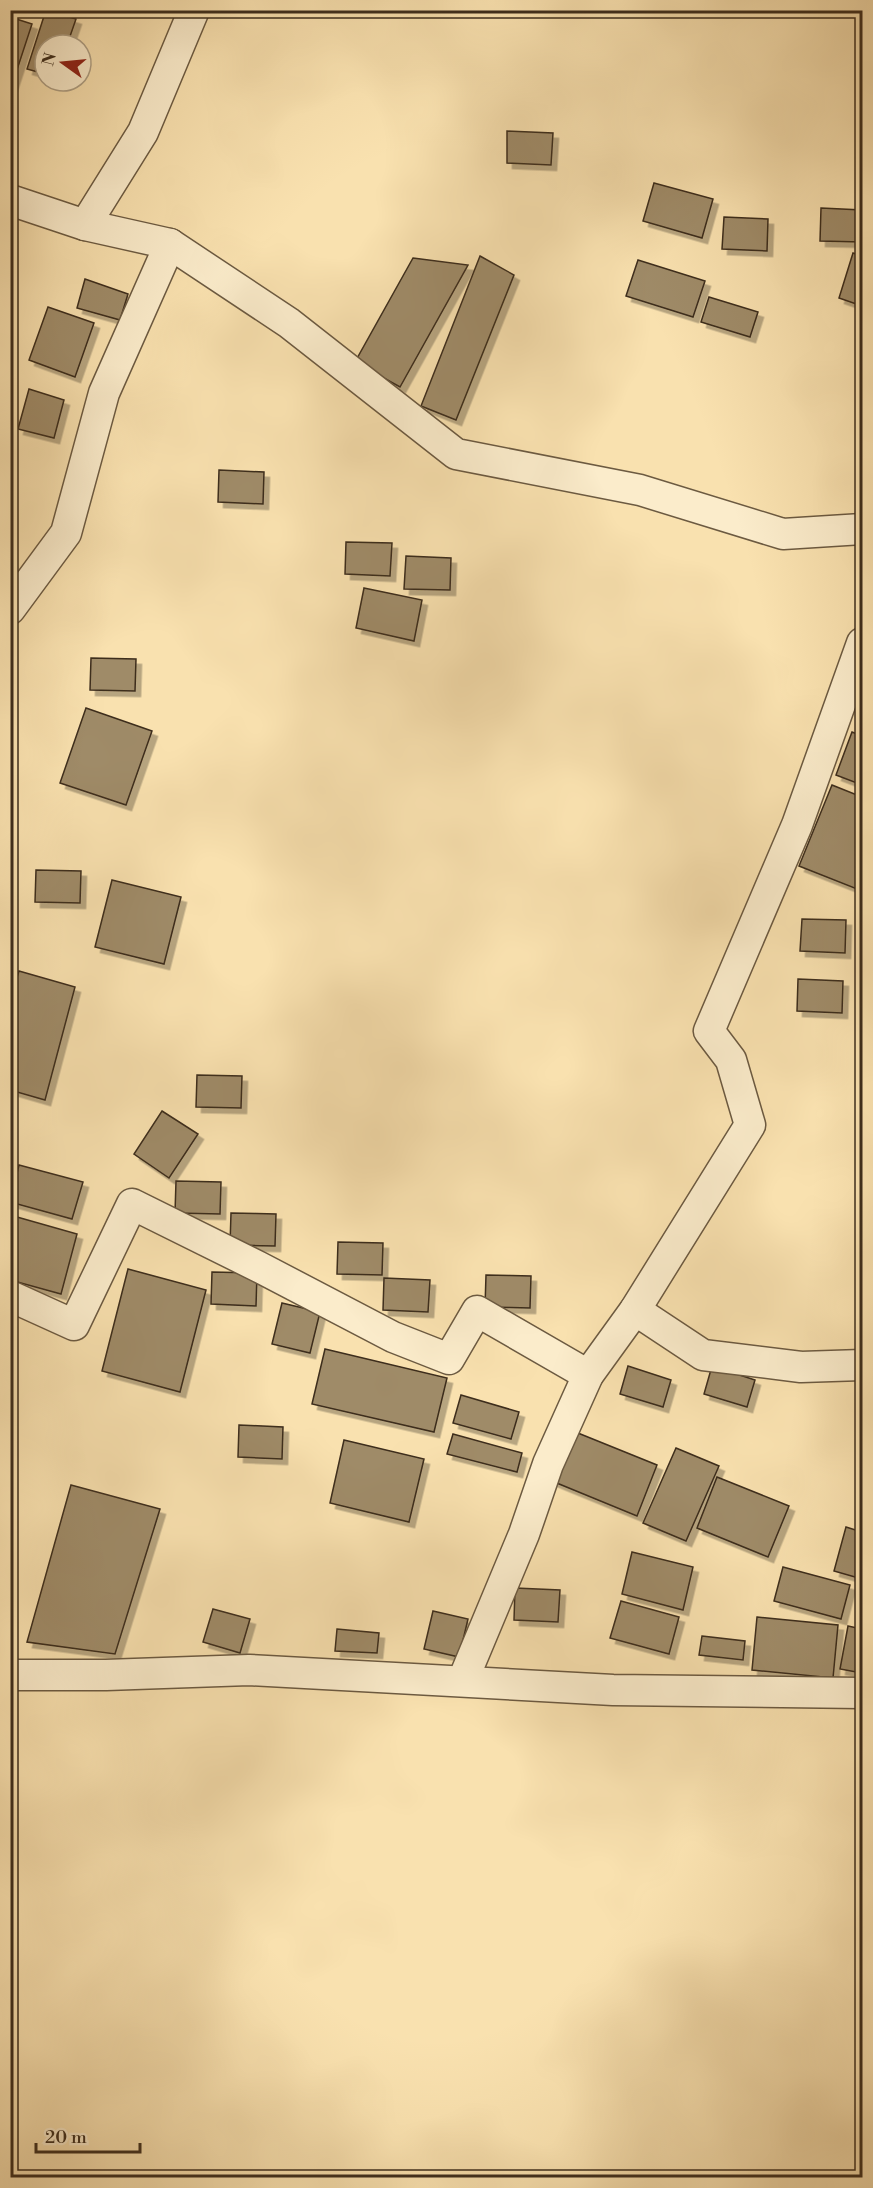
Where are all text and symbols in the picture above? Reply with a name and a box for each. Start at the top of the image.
north arrow [33,33,93,93]
text: N [38,50,61,68]
scale bar [36,2116,140,2154]
text: 20 m [45,2126,87,2149]

